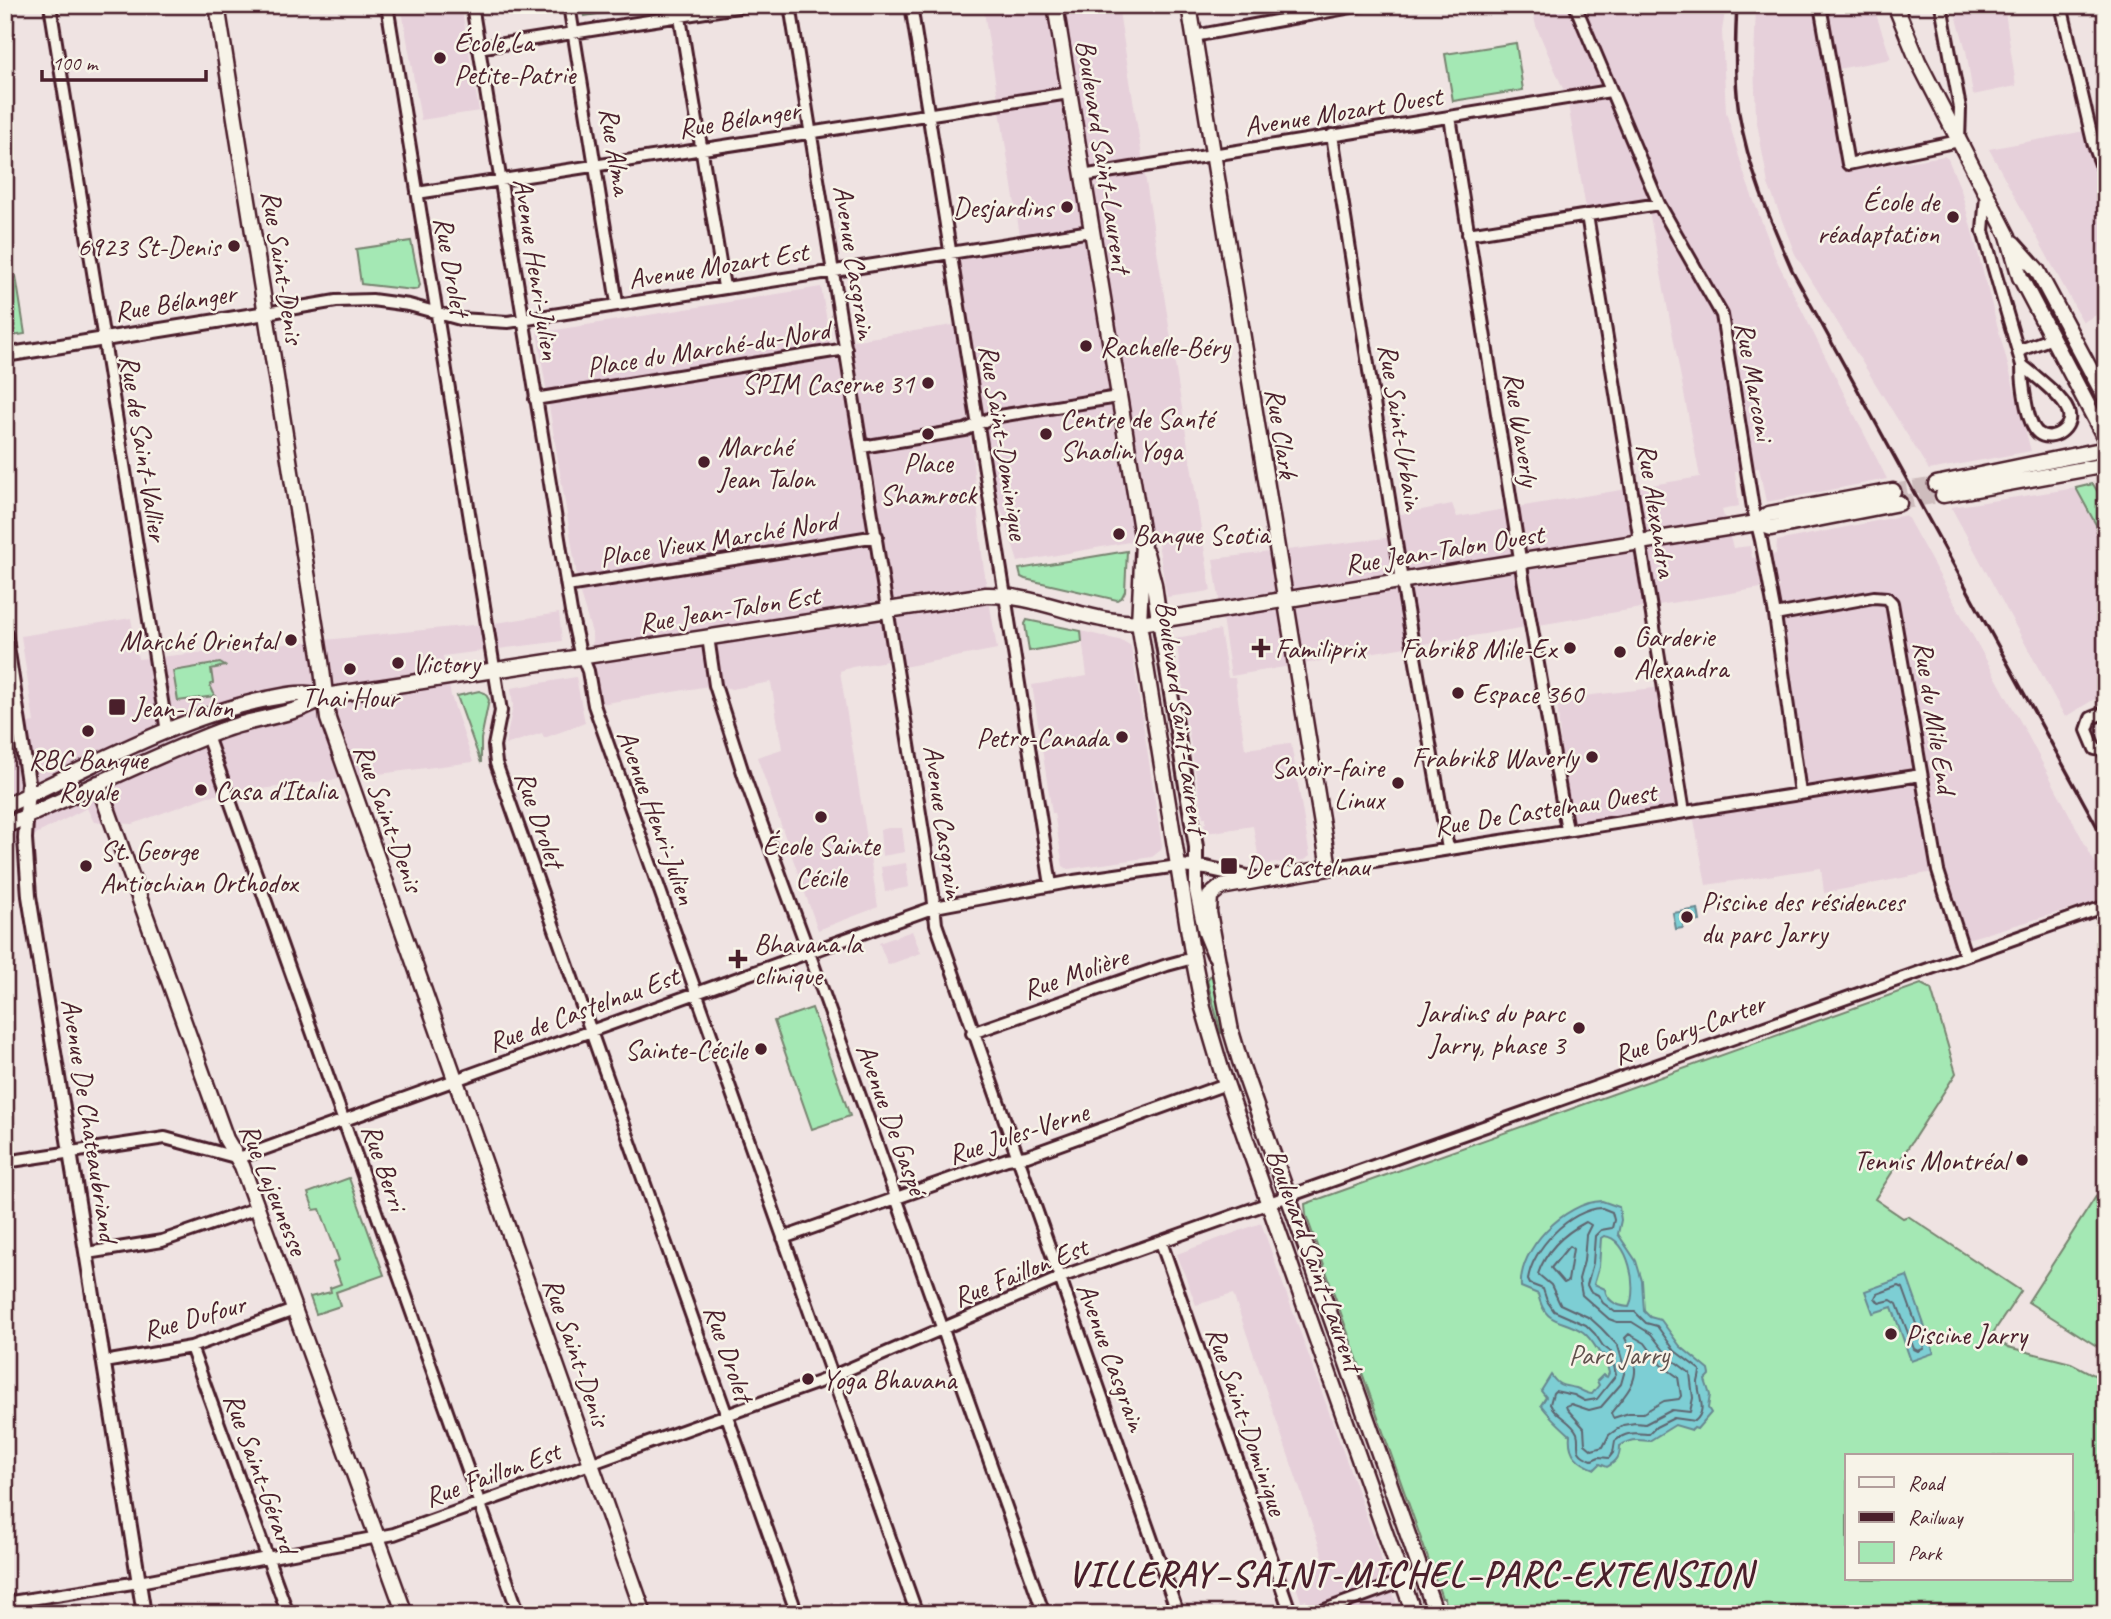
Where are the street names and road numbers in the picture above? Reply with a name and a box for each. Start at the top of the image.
street label: Boulevard Saint-Laurent [1068,37,1140,278]
street label: Avenue Mozart Ouest [1242,78,1447,144]
street label: Rue Bélanger [676,92,805,146]
street label: Rue Alma [592,105,641,200]
street label: Avenue Henri-Julien [505,176,569,363]
street label: Avenue Casgrain [826,183,885,343]
street label: Rue Saint-Denis [254,188,313,349]
street label: Rue Drolet [426,214,479,322]
street label: Avenue Mozart Est [626,233,813,296]
street label: Rue Bélanger [112,275,241,329]
street label: Place du Marché-du-Nord [584,311,836,384]
street label: Rue Marconi [1727,319,1783,447]
street label: Rue Saint-Urbain [1371,341,1432,514]
street label: Rue Saint-Dominique [971,342,1037,544]
street label: Rue de Saint-Vallier [112,353,176,545]
street label: Rue Waverly [1496,370,1549,491]
street label: Rue Clark [1258,386,1307,482]
street label: Rue Alexandra [1629,441,1685,581]
street label: Place Vieux Marché Nord [597,502,843,575]
street label: Rue Jean-Talon Ouest [1342,516,1549,582]
street label: Rue Jean-Talon Est [636,577,824,641]
street label: Boulevard Saint-Laurent [1148,598,1216,839]
street label: Rue du Mile End [1906,639,1965,799]
street label: Avenue Henri-Julien [609,725,705,909]
street label: Rue Saint-Denis [346,739,433,899]
street label: Avenue Casgrain [916,743,972,903]
street label: Rue Drolet [507,766,574,875]
street label: Rue De Castelnau Ouest [1432,774,1661,844]
street label: Rue Molière [1018,938,1134,1007]
street label: Rue de Castelnau Est [483,957,686,1060]
street label: Rue Gary-Carter [1608,985,1771,1073]
street label: Avenue De Chateaubriand [54,996,127,1248]
street label: Avenue De Gaspé [849,1039,937,1203]
street label: Rue Jules-Verne [943,1093,1094,1172]
street label: Rue Lajeunesse [232,1118,317,1262]
street label: Rue Berri [354,1119,417,1218]
street label: Boulevard Saint-Laurent [1258,1144,1373,1380]
street label: Rue Faillon Est [948,1228,1095,1315]
street label: Rue Saint-Denis [535,1273,620,1433]
street label: Avenue Casgrain [1069,1278,1155,1437]
street label: Rue Dufour [138,1285,251,1348]
street label: Rue Drolet [696,1300,763,1409]
street label: Rue Saint-Dominique [1198,1322,1296,1522]
street label: Rue Saint-Gérard [216,1388,307,1562]
street label: Rue Faillon Est [419,1432,567,1515]

